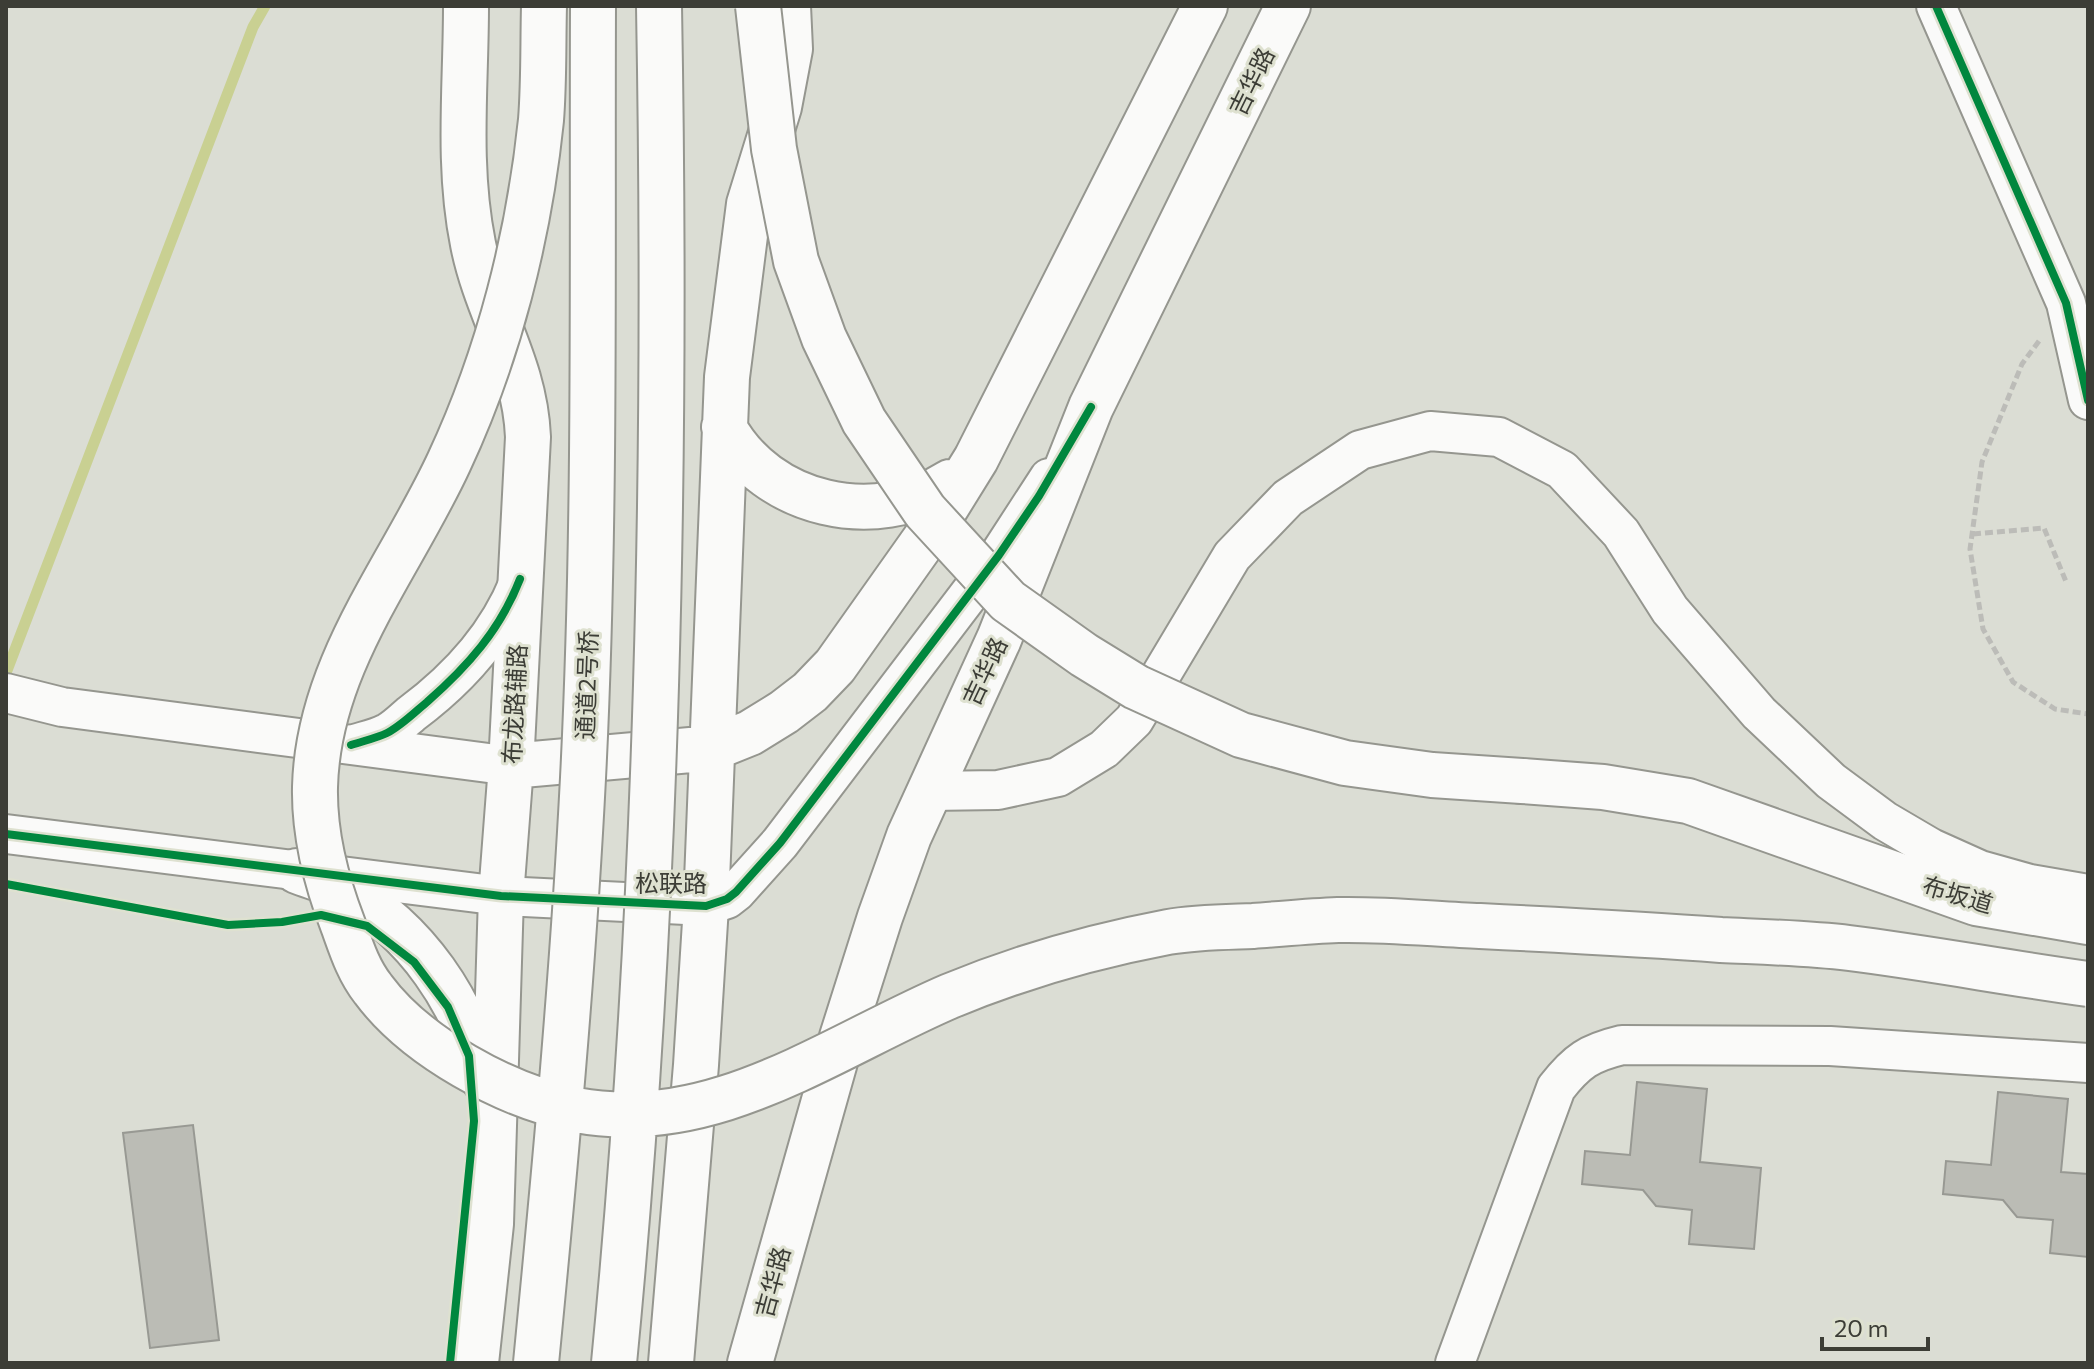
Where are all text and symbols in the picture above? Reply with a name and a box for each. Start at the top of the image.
street label: 吉华路 [1222,42,1280,120]
street label: 通道2号桥 [570,630,602,740]
street label: 吉华路 [956,632,1012,710]
street label: 布龙路辅路 [496,643,532,765]
street label: 松联路 [635,868,707,897]
street label: 布坂道 [1919,870,1997,918]
street label: 吉华路 [749,1243,795,1321]
scale bar [1822,1301,1928,1351]
text: 20 m [1834,1313,1888,1342]

